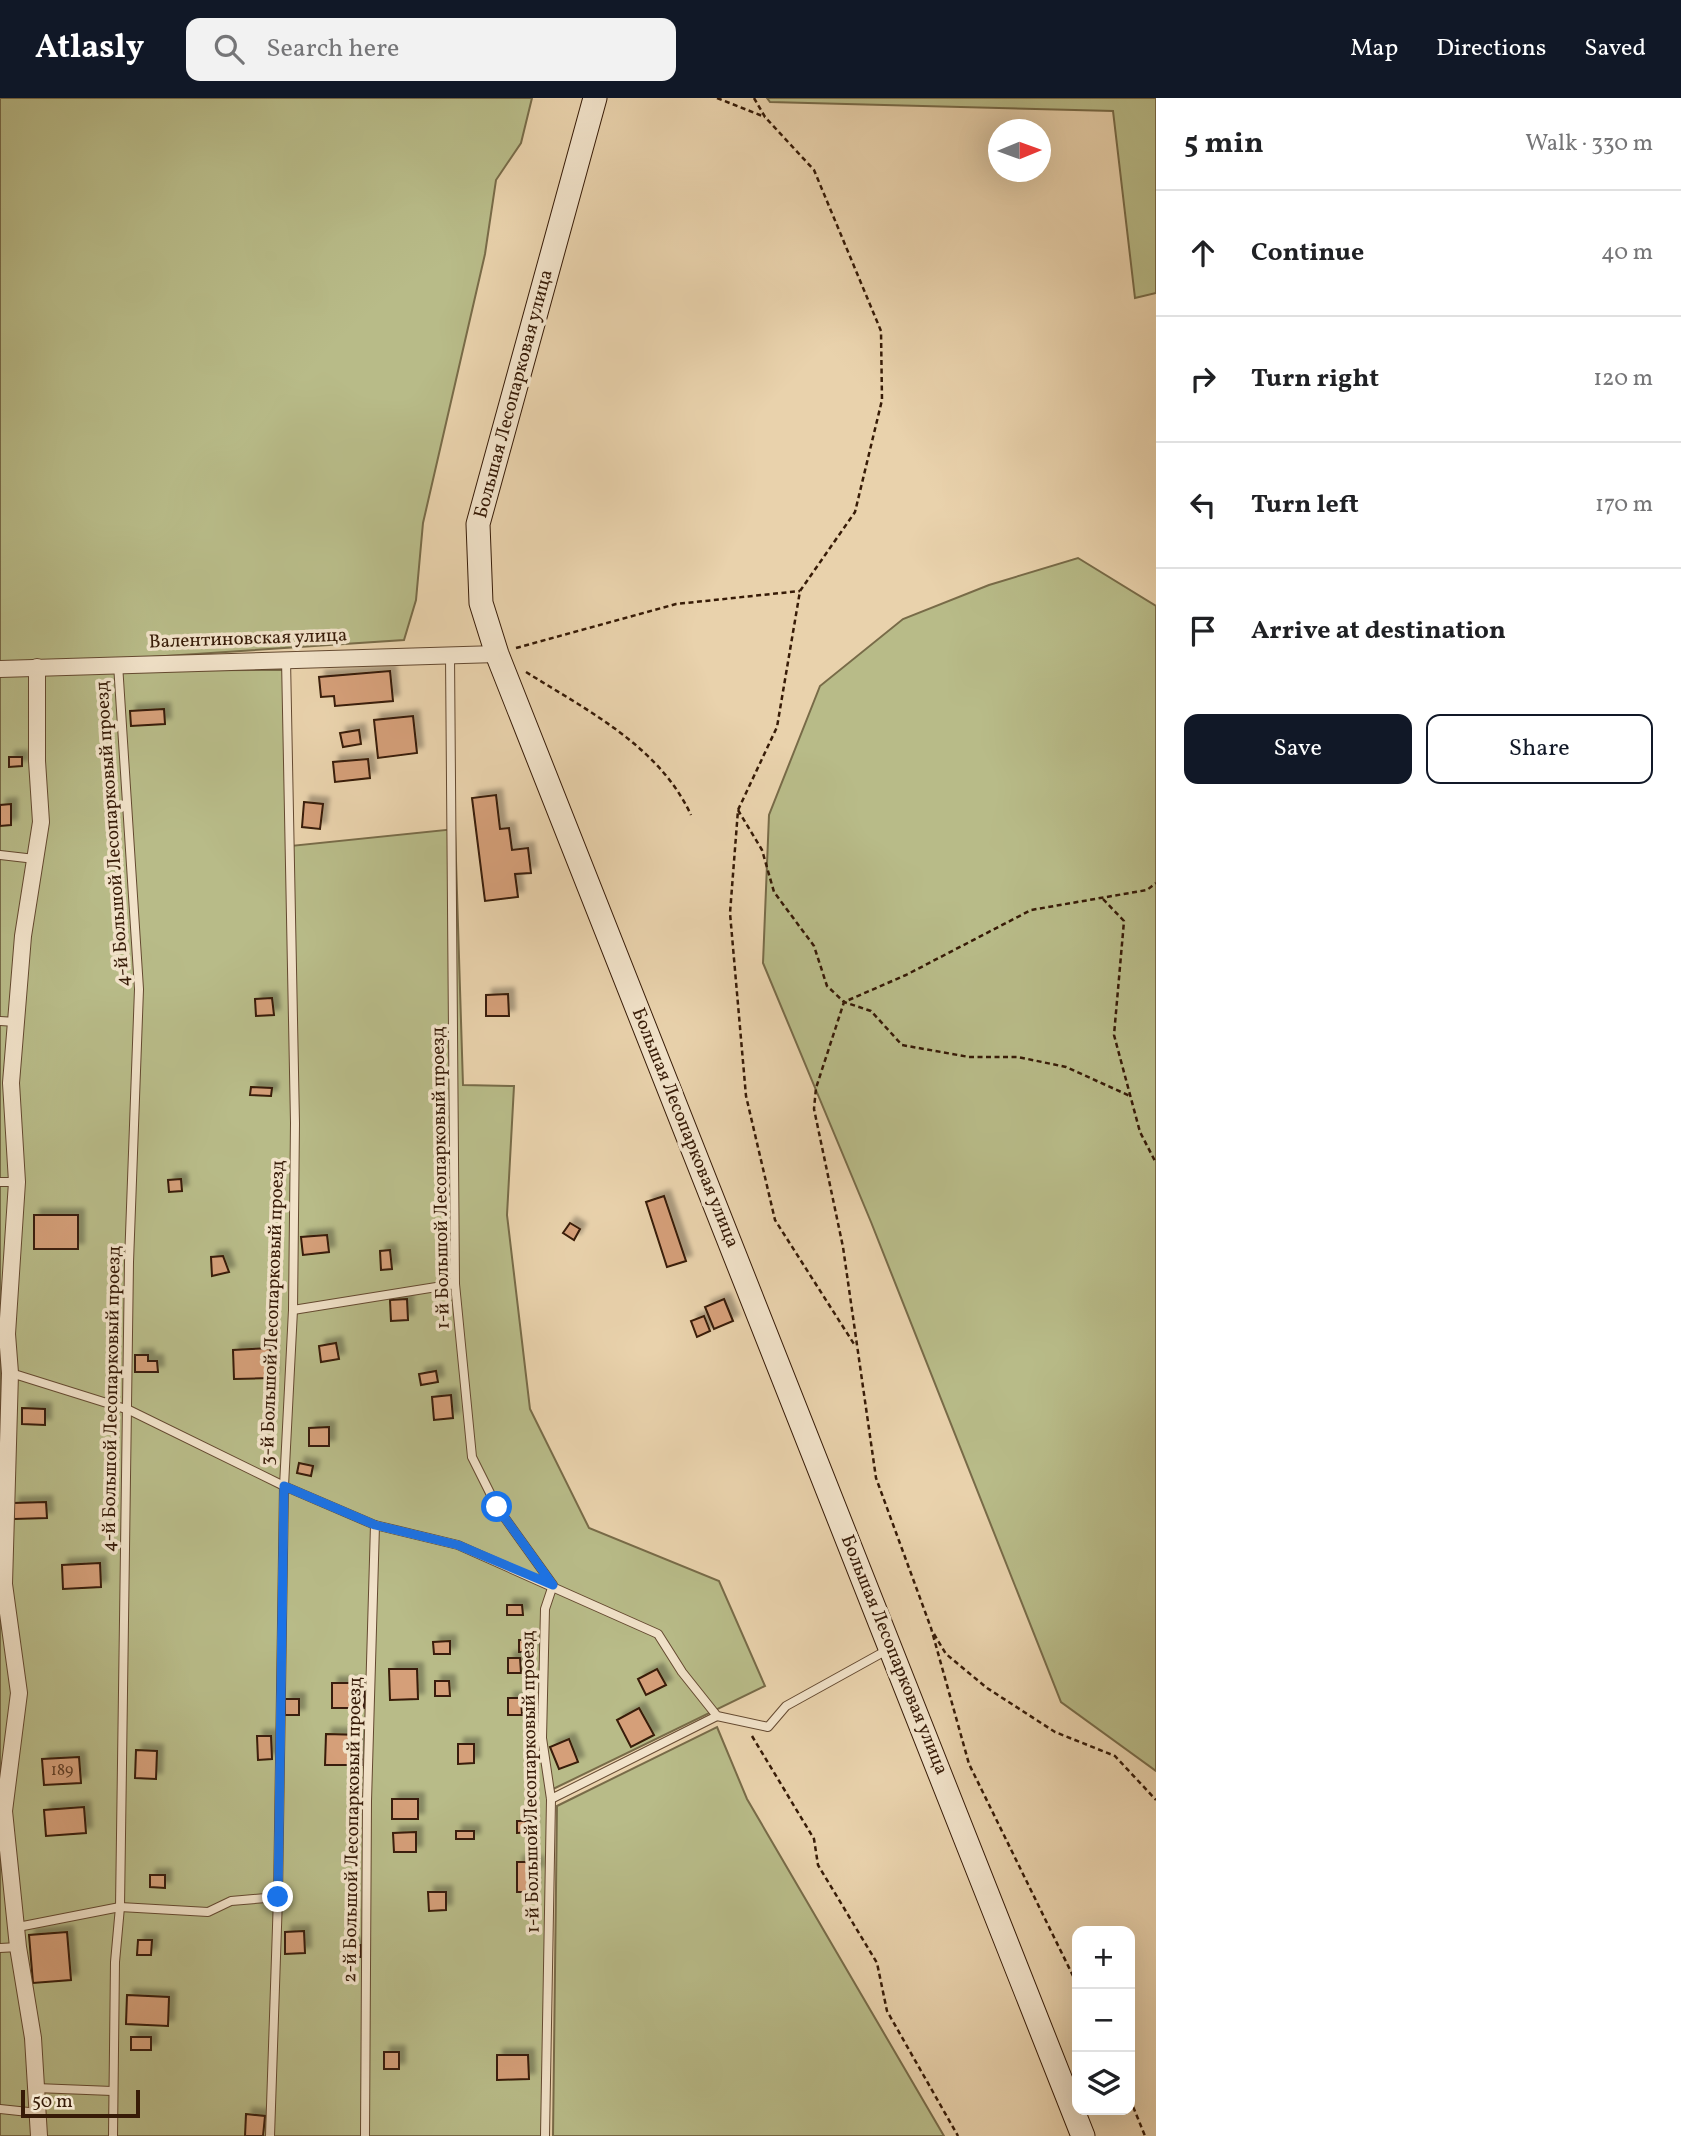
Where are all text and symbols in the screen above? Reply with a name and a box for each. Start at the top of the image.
search box [186,18,676,81]
text: Atlasly [35,26,144,72]
icon: search [210,30,248,68]
text: Search here [266,31,399,67]
text: Map [1350,32,1398,66]
text: Directions [1436,32,1546,66]
text: Saved [1584,32,1646,66]
north arrow [988,119,1051,182]
text: 5 min [1184,123,1264,165]
text: Walk · 330 m [1525,128,1653,160]
icon: ahead [1184,234,1222,272]
text: Continue [1251,235,1364,271]
text: 40 m [1601,237,1653,269]
street label: Большая Лесопарковая улица [468,267,560,521]
icon: right [1184,360,1222,398]
text: Turn right [1251,361,1379,397]
text: 120 m [1593,363,1653,395]
icon: left [1184,486,1222,524]
text: Turn left [1251,487,1359,523]
text: 170 m [1595,489,1653,521]
icon: arrive [1184,612,1222,650]
text: Arrive at destination [1251,613,1506,649]
street label: Валентиновская улица [148,623,348,655]
street label: 4-й Большой Лесопарковый проезд [89,680,137,988]
button: Save [1184,714,1412,784]
button: Share [1426,714,1653,784]
street label: Большая Лесопарковая улица [625,1004,745,1252]
street label: 1-й Большой Лесопарковый проезд [425,1026,457,1329]
street label: 3-й Большой Лесопарковый проезд [255,1160,291,1466]
street label: 4-й Большой Лесопарковый проезд [96,1245,128,1552]
route start [481,1491,512,1522]
street label: Большая Лесопарковая улица [834,1531,954,1779]
street label: 1-й Большой Лесопарковый проезд [515,1630,547,1933]
street label: 2-й Большой Лесопарковый проезд [337,1677,369,1983]
house number: 189 [51,1760,73,1782]
route end [262,1881,293,1912]
map controls [1072,1926,1135,2115]
button: + [1072,1926,1135,1989]
button: − [1072,1989,1135,2052]
button: layers [1072,2052,1135,2115]
scale bar [21,2087,140,2119]
text: 50 m [32,2089,73,2115]

